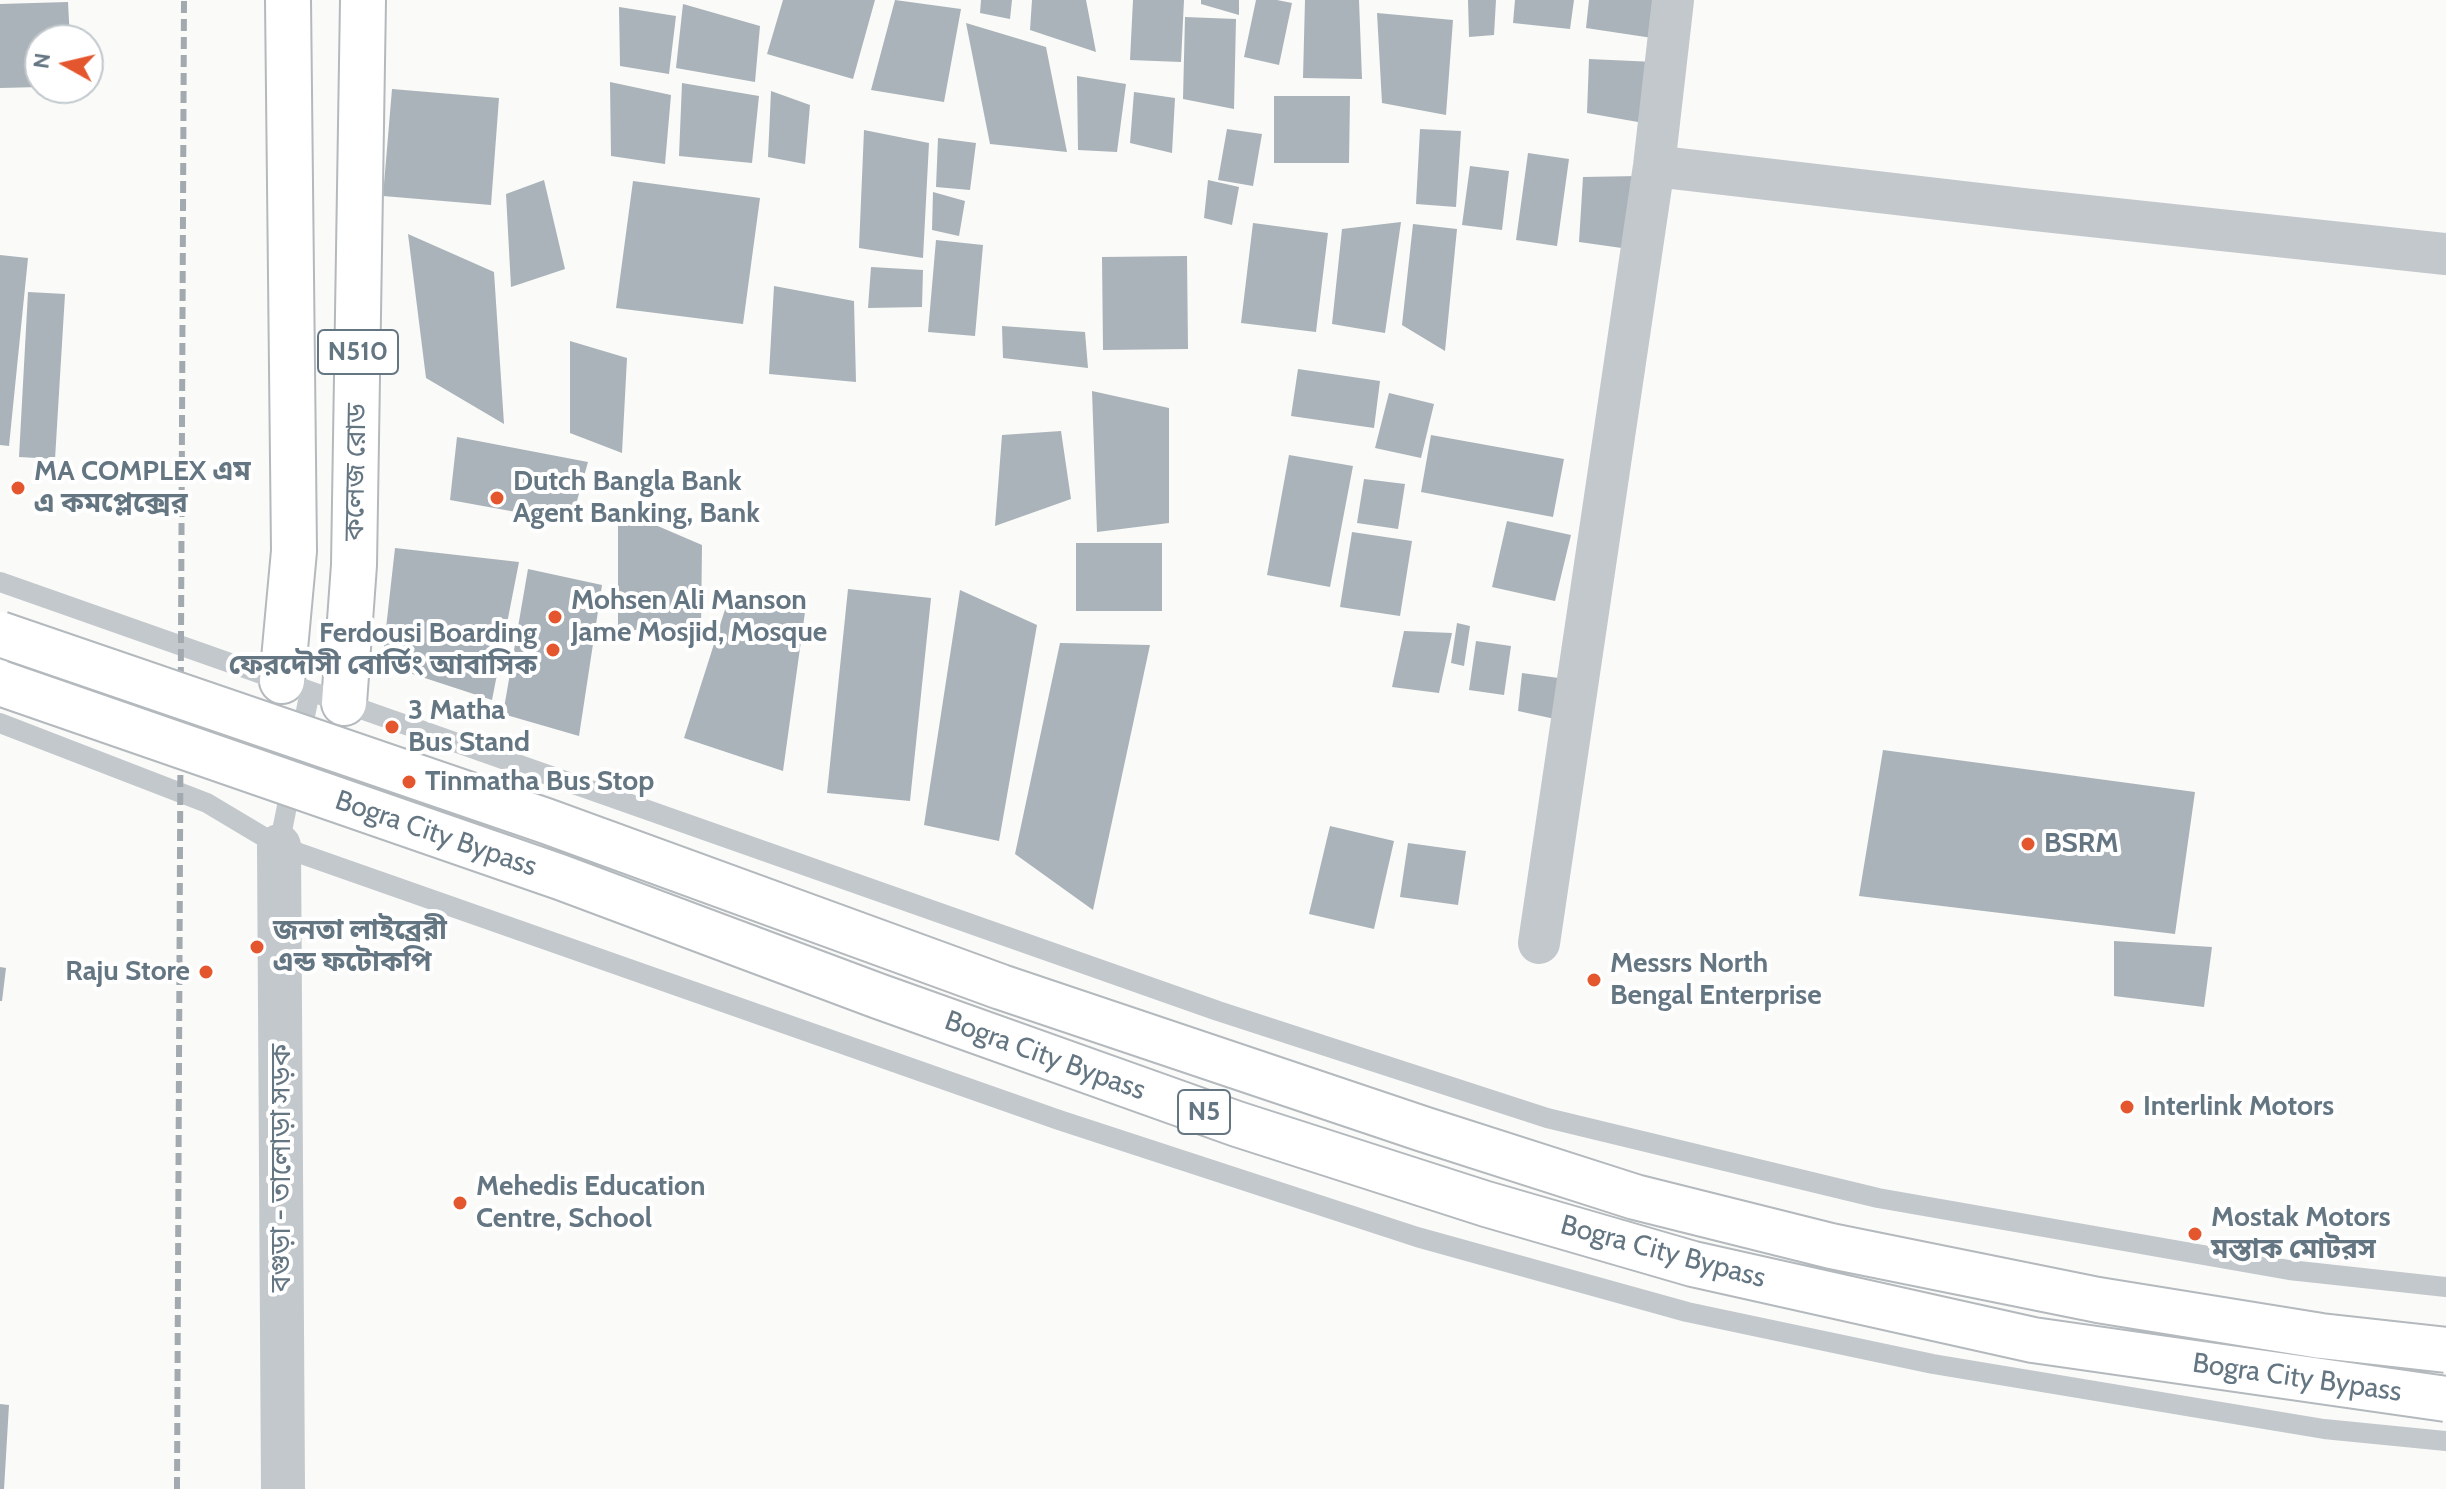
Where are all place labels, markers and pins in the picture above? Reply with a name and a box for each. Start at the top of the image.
place label: MA COMPLEX এম এ কমপ্লেক্সের [34,455,251,521]
place label: Dutch Bangla Bank Agent Banking, Bank [513,465,760,531]
marker: MA COMPLEX এম এ কমপ্লেক্সের [9,479,27,497]
marker: Dutch Bangla Bank Agent Banking, Bank [488,489,506,507]
place label: Mohsen Ali Manson Jame Mosjid, Mosque [571,584,827,650]
marker: Mohsen Ali Manson Jame Mosjid, Mosque [546,608,564,626]
place label: Ferdousi Boarding ফেরদৌসী বোর্ডিং আবাসিক [228,617,537,683]
marker: Ferdousi Boarding ফেরদৌসী বোর্ডিং আবাসিক [544,641,562,659]
place label: 3 Matha Bus Stand [408,694,530,760]
marker: 3 Matha Bus Stand [383,718,401,736]
place label: Tinmatha Bus Stop [425,765,654,799]
marker: Tinmatha Bus Stop [400,773,418,791]
place label: BSRM [2044,827,2119,861]
marker: BSRM [2019,835,2037,853]
place label: জনতা লাইব্রেরী এন্ড ফটোকপি [273,914,447,980]
marker: জনতা লাইব্রেরী এন্ড ফটোকপি [248,938,266,956]
place label: Messrs North Bengal Enterprise [1610,947,1822,1013]
place label: Raju Store [65,955,190,989]
marker: Raju Store [197,963,215,981]
marker: Messrs North Bengal Enterprise [1585,971,1603,989]
place label: Interlink Motors [2143,1090,2334,1124]
marker: Interlink Motors [2118,1098,2136,1116]
place label: Mehedis Education Centre, School [476,1170,705,1236]
marker: Mehedis Education Centre, School [451,1194,469,1212]
place label: Mostak Motors মস্তাক মোটরস [2211,1201,2391,1267]
marker: Mostak Motors মস্তাক মোটরস [2186,1225,2204,1243]

